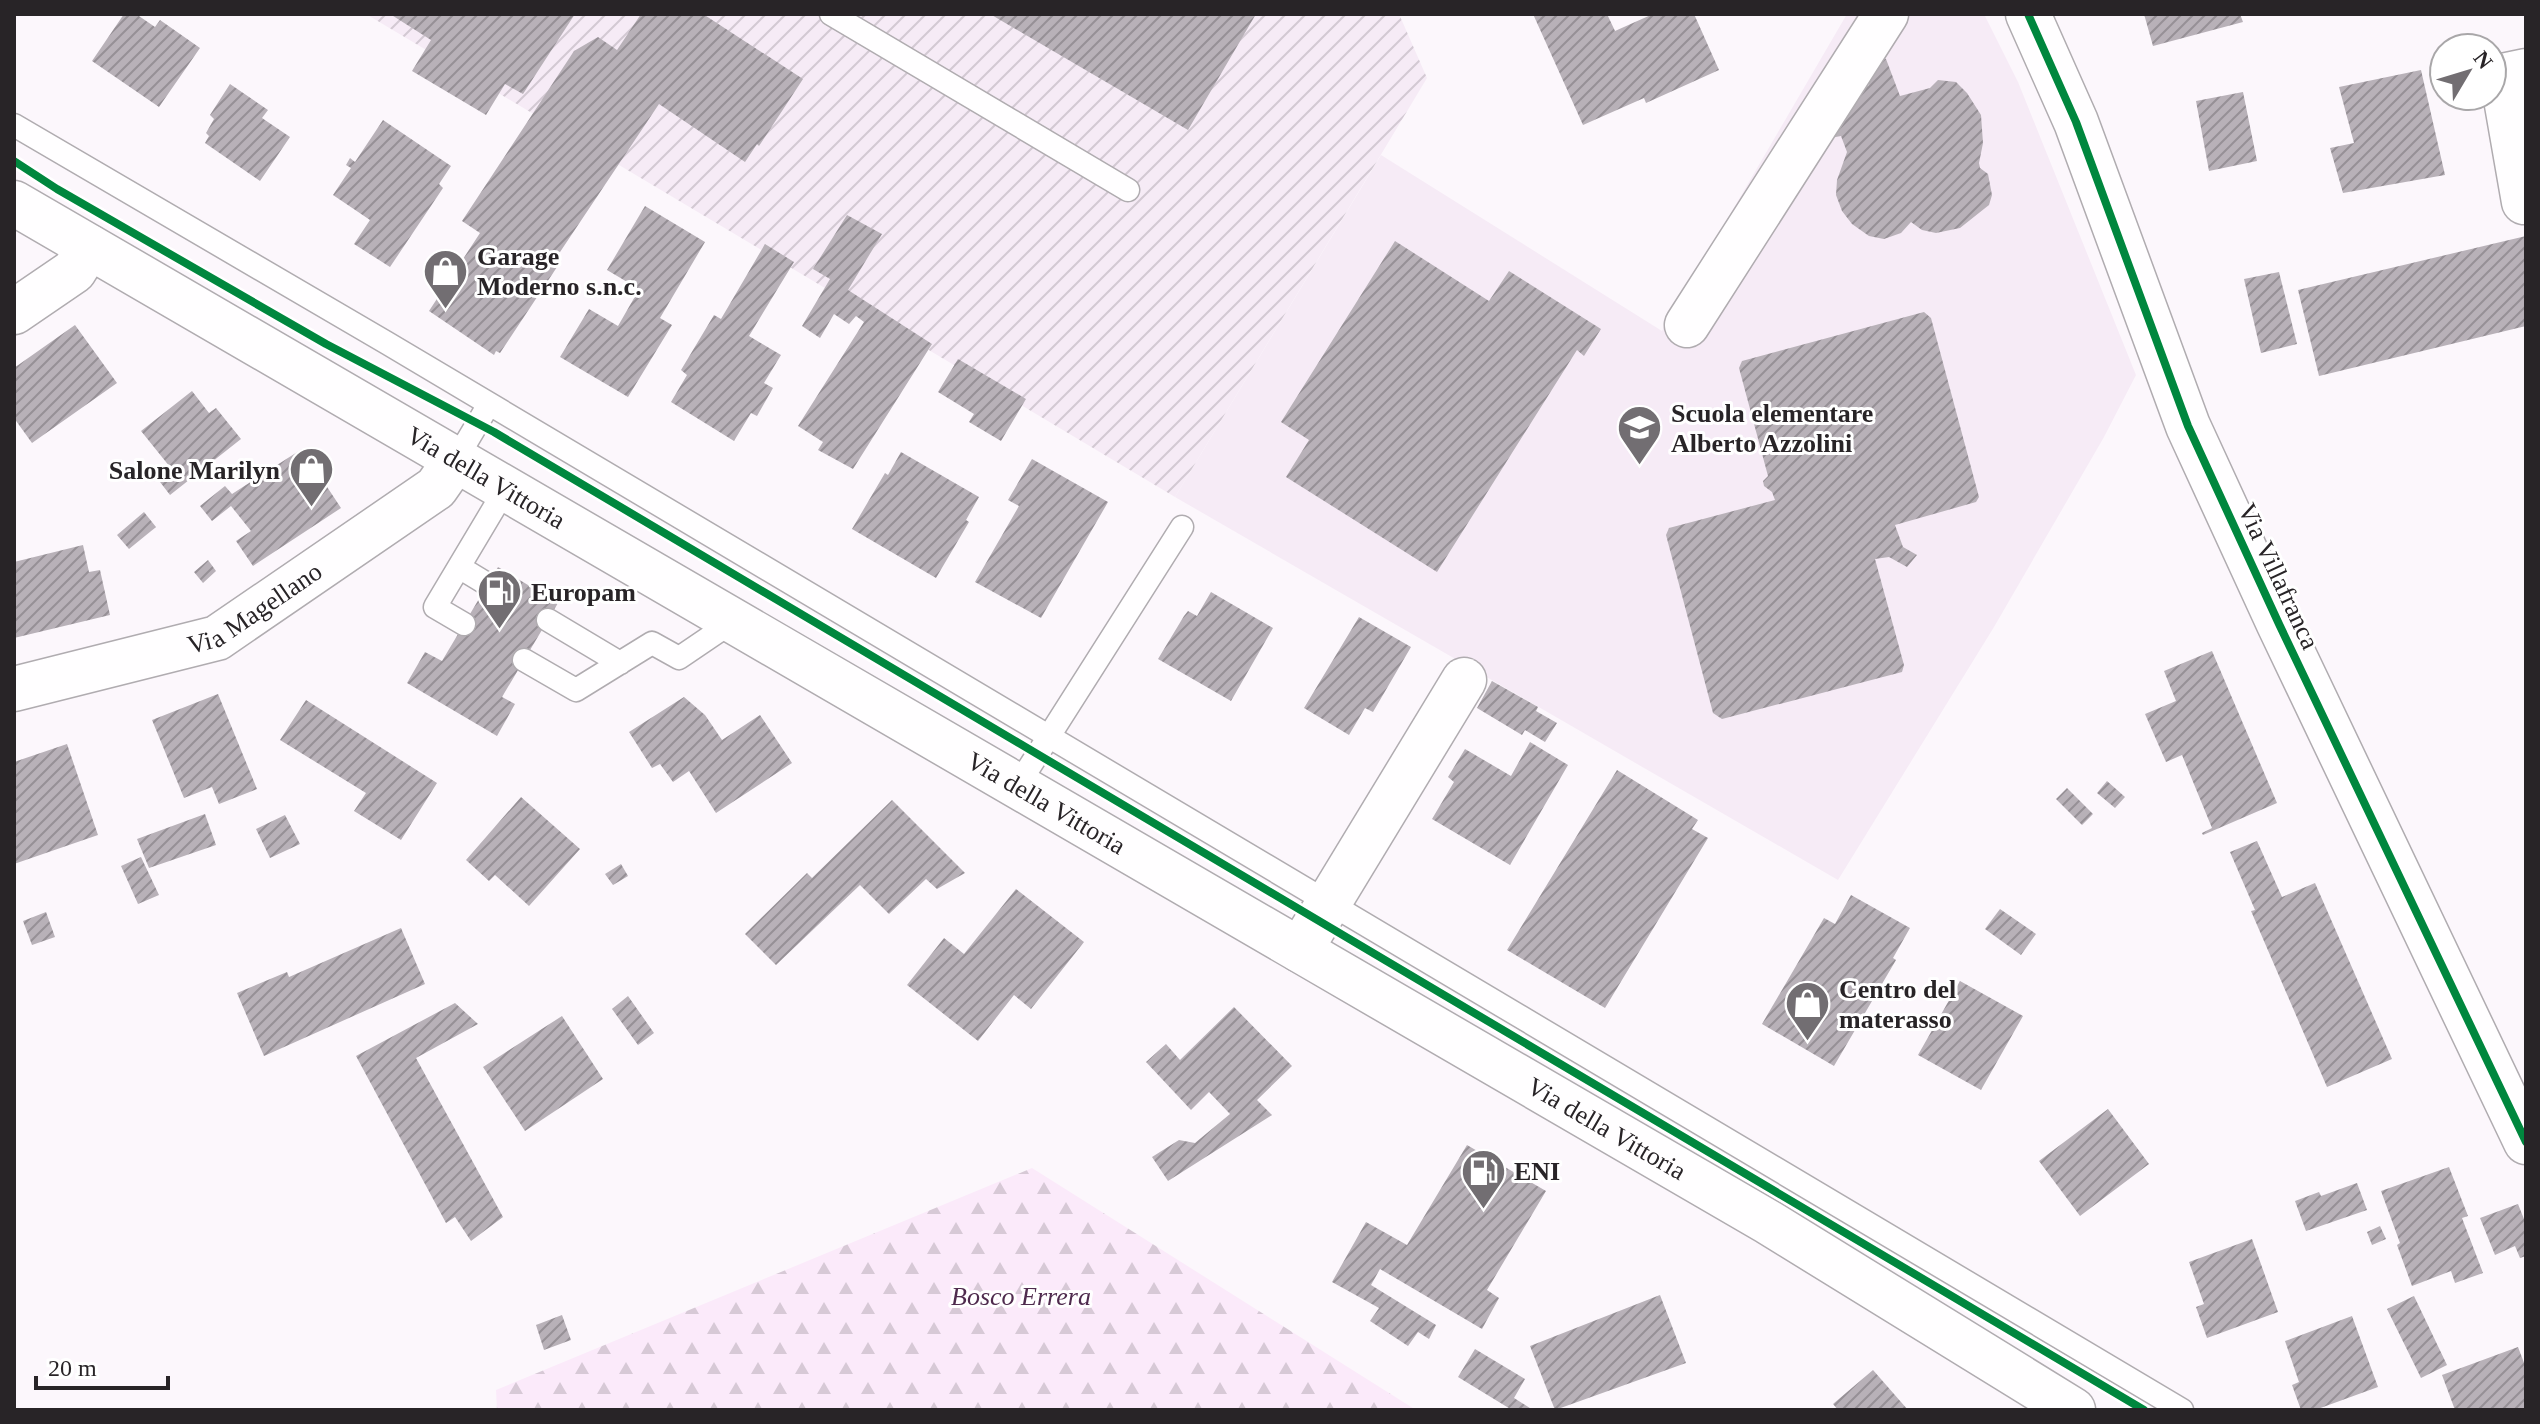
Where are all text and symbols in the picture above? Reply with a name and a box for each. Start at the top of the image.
north arrow [2428,32,2508,112]
text: N [2469,46,2498,74]
place label: Garage Moderno s.n.c. [477,242,642,301]
shop icon: Garage Moderno s.n.c. [422,247,470,310]
place label: Scuola elementare Alberto Azzolini [1671,399,1873,458]
school or university icon: Scuola elementare Alberto Azzolini [1616,404,1664,467]
street label: Via della Vittoria [401,420,571,535]
shop icon: Salone Marilyn [287,446,335,509]
place label: Salone Marilyn [109,456,281,485]
street label: Via Villafranca [2232,499,2325,654]
street label: Via Magellano [184,557,327,660]
fuel station icon: Europam [476,568,524,631]
place label: Europam [531,578,636,607]
street label: Via della Vittoria [962,746,1131,861]
place label: Centro del materasso [1839,975,1956,1034]
shop icon: Centro del materasso [1784,980,1832,1043]
street label: Via della Vittoria [1522,1071,1691,1186]
fuel station icon: ENI [1459,1147,1507,1210]
place label: ENI [1514,1157,1560,1186]
park label: Bosco Errera [951,1282,1091,1311]
scale bar [36,1340,168,1390]
text: 20 m [48,1355,97,1381]

